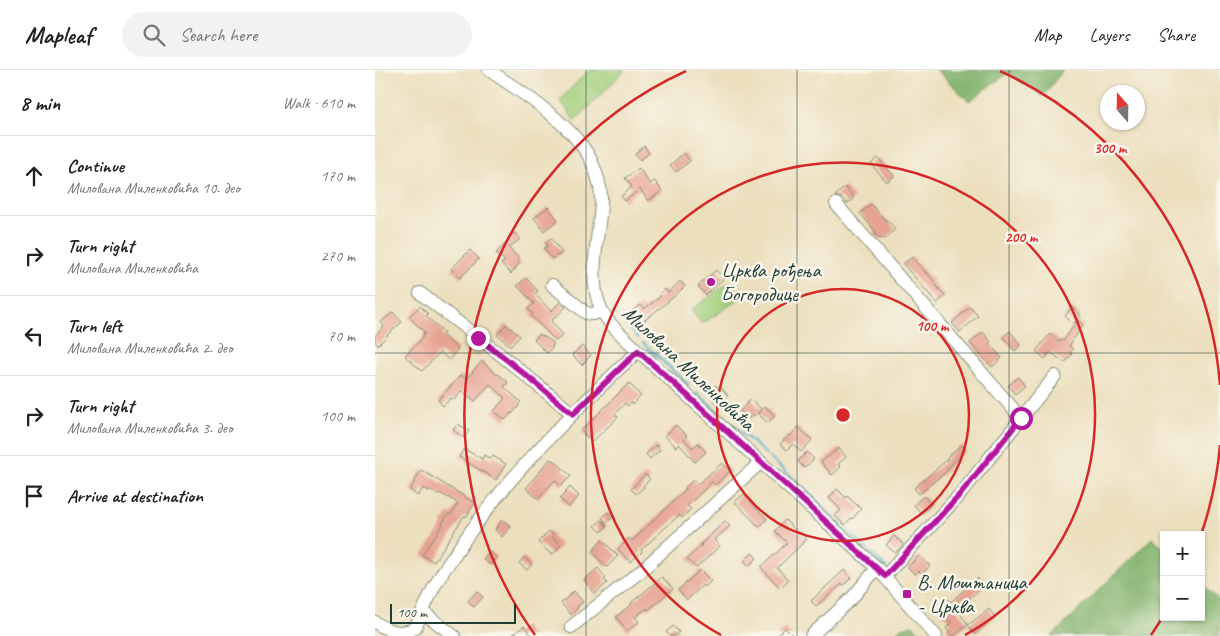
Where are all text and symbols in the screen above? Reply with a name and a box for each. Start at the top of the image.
search box [122,12,472,57]
text: Mapleaf [25,20,92,50]
icon: search [140,21,168,49]
text: Search here [180,23,257,47]
text: Map [1034,24,1062,46]
text: Layers [1090,24,1129,46]
text: Share [1157,24,1195,46]
north arrow [1100,85,1145,130]
text: 8 min [20,90,60,116]
text: Walk · 610 m [283,93,355,113]
text: 300 m [1094,139,1128,158]
text: Continue [67,154,124,178]
icon: ahead [20,162,48,190]
text: 170 m [321,166,355,186]
text: Милована Миленковића 10. део [67,178,240,198]
text: 200 m [1005,228,1039,247]
text: Turn right [67,234,134,258]
icon: right [20,242,48,270]
text: 270 m [321,246,355,266]
place label: Црква рођења Богородице [721,257,823,307]
text: Милована Миленковића [67,258,198,278]
marker: Црква рођења Богородице [705,276,717,288]
street label: Милована Миленковића [617,300,762,437]
text: Turn left [67,314,122,338]
text: 100 m [916,317,950,336]
icon: left [20,322,48,350]
text: 70 m [328,326,355,346]
route end [467,327,490,350]
text: Милована Миленковића 2. део [67,338,233,358]
text: Turn right [67,394,134,418]
icon: right [20,402,48,430]
text: 100 m [321,406,355,426]
centre of rings [834,406,852,424]
route start [1010,407,1033,430]
text: Милована Миленковића 3. део [67,418,233,438]
icon: arrive [20,482,48,510]
text: Arrive at destination [67,484,203,508]
map controls [1160,531,1205,621]
button: + [1160,531,1205,576]
place label: В. Моштаница - Црква [917,569,1029,619]
button: − [1160,576,1205,621]
marker: В. Моштаница - Црква [901,588,913,600]
scale bar [390,601,516,624]
text: 100 m [397,604,427,621]

